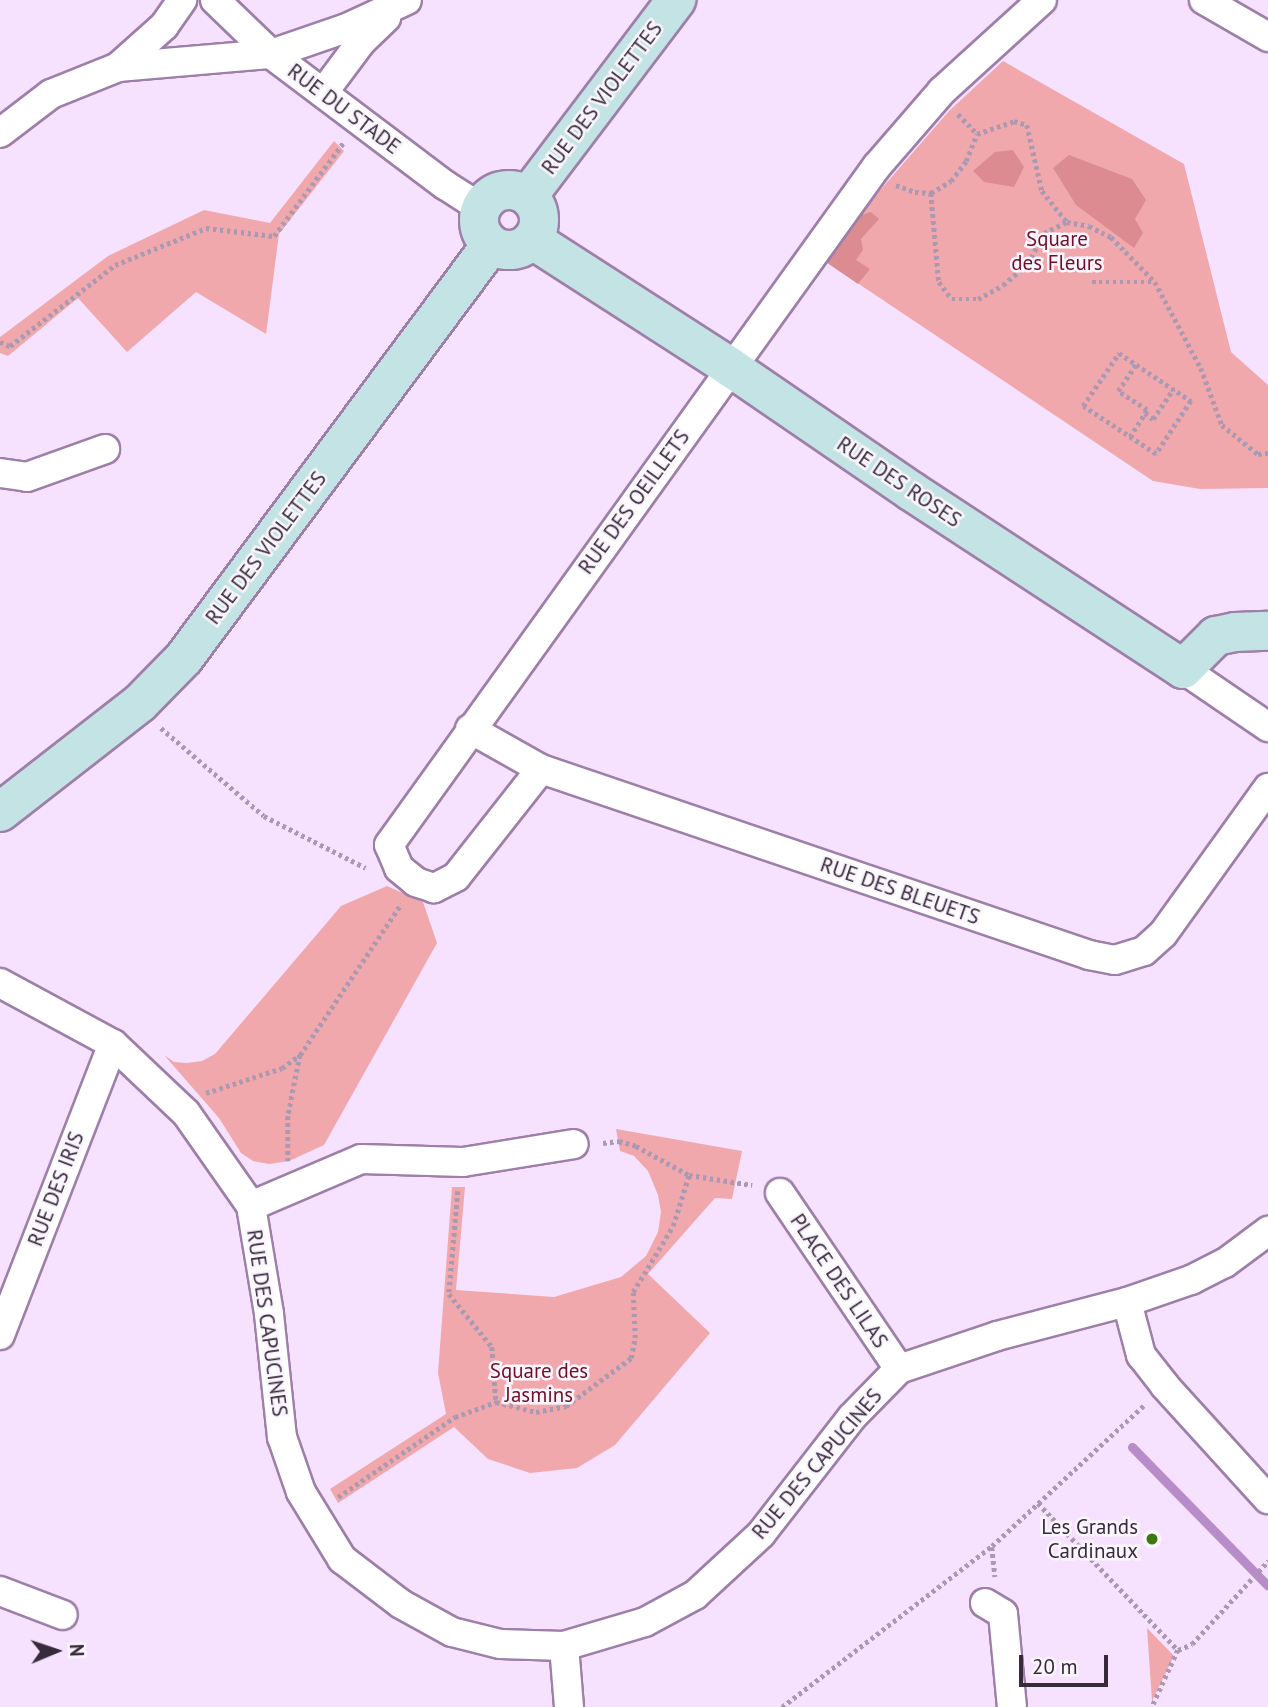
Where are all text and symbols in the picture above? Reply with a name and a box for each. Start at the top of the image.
street label: RUE DES VIOLETTES [536,16,668,180]
street label: RUE DU STADE [283,58,405,160]
park label: Square des Fleurs [1011,226,1103,276]
street label: RUE DES OEILLETS [573,425,695,579]
street label: RUE DES ROSES [832,431,966,533]
street label: RUE DES VIOLETTES [200,466,332,630]
street label: RUE DES BLEUETS [817,852,983,930]
street label: RUE DES IRIS [23,1128,89,1250]
street label: PLACE DES LILAS [785,1209,893,1353]
street label: RUE DES CAPUCINES [241,1228,293,1418]
park label: Square des Jasmins [490,1358,588,1408]
street label: RUE DES CAPUCINES [747,1384,887,1544]
place label: Les Grands Cardinaux [1041,1514,1138,1564]
marker: Les Grands Cardinaux [1144,1531,1160,1547]
north arrow [21,1616,91,1686]
scale bar [1023,1640,1112,1684]
text: N [65,1644,89,1657]
text: 20 m [1032,1653,1078,1680]

